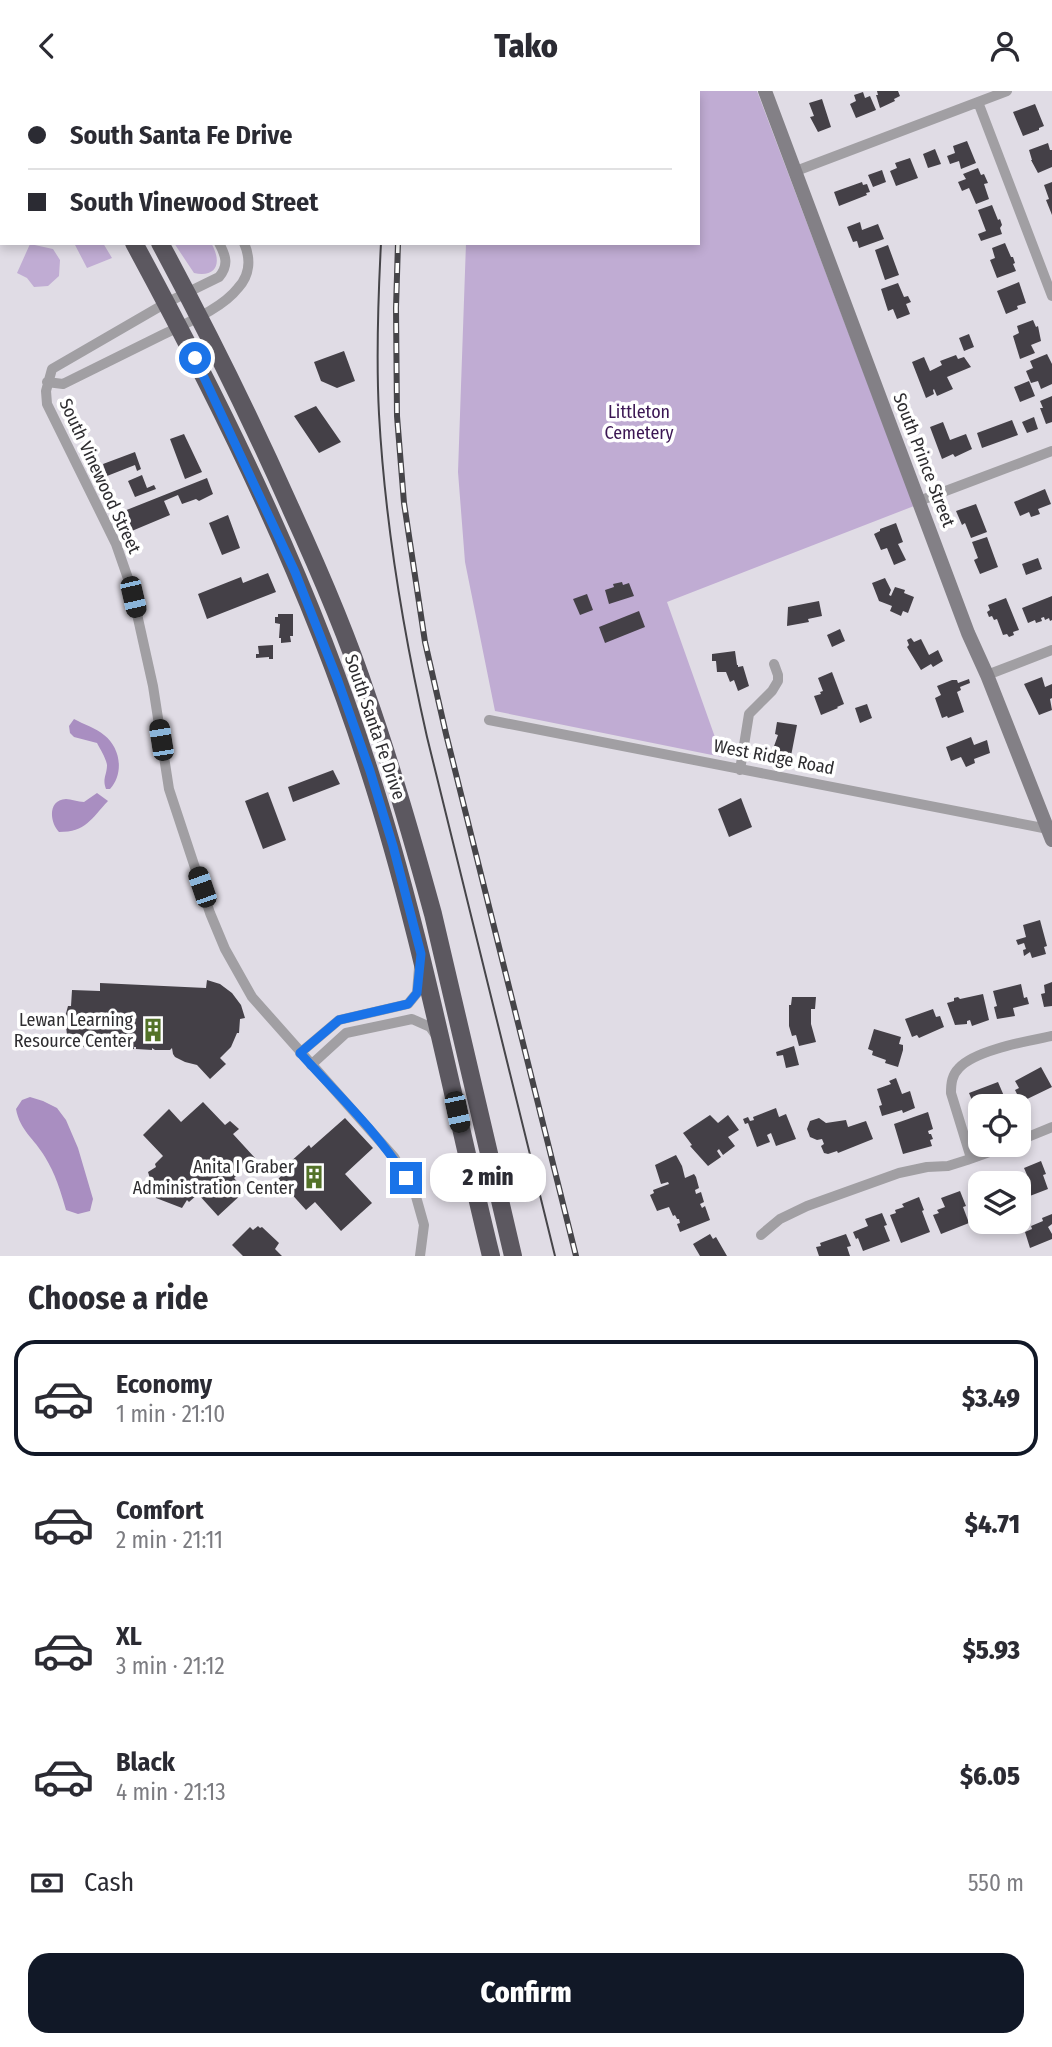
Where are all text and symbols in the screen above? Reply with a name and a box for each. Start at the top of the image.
icon: back [28,27,66,65]
text: Tako [494,27,558,65]
icon: person [986,27,1024,65]
text: South Santa Fe Drive [70,120,292,151]
text: South Vinewood Street [70,187,318,218]
route start [179,342,211,374]
street label: South Prince Street [888,390,960,530]
street label: South Vinewood Street [54,395,146,557]
park label: Littleton Cemetery [604,401,674,444]
car [119,574,148,620]
street label: South Santa Fe Drive [340,652,410,803]
car [148,718,175,762]
street label: West Ridge Road [712,735,836,779]
car [186,864,219,910]
place label: Lewan Learning Resource Center [14,1009,134,1052]
building icon: Lewan Learning Resource Center [139,1016,167,1044]
car [443,1089,472,1135]
map controls [968,1094,1031,1234]
button: locate [968,1094,1031,1157]
callout: 2 min [430,1153,546,1203]
place label: Anita I Graber Administration Center [133,1156,295,1199]
route end [390,1162,422,1194]
building icon: Anita I Graber Administration Center [300,1163,328,1191]
text: 2 min [463,1163,513,1191]
button: layers [968,1171,1031,1234]
text: Choose a ride [28,1279,209,1317]
icon: car [32,1367,95,1430]
text: Economy [116,1369,212,1400]
text: $3.49 [962,1383,1020,1414]
text: 1 min · 21:10 [116,1400,225,1428]
icon: car [32,1493,95,1556]
text: Comfort [116,1495,204,1526]
text: $4.71 [965,1509,1020,1540]
text: 2 min · 21:11 [116,1526,223,1554]
icon: car [32,1619,95,1682]
text: XL [116,1621,142,1652]
text: $5.93 [963,1635,1020,1666]
text: 3 min · 21:12 [116,1652,225,1680]
icon: car [32,1745,95,1808]
text: Black [116,1747,175,1778]
text: $6.05 [960,1761,1020,1792]
text: 4 min · 21:13 [116,1778,226,1806]
icon: cash [28,1864,66,1902]
text: Cash [84,1867,134,1898]
text: 550 m [968,1869,1024,1897]
button: Confirm [28,1953,1024,2033]

